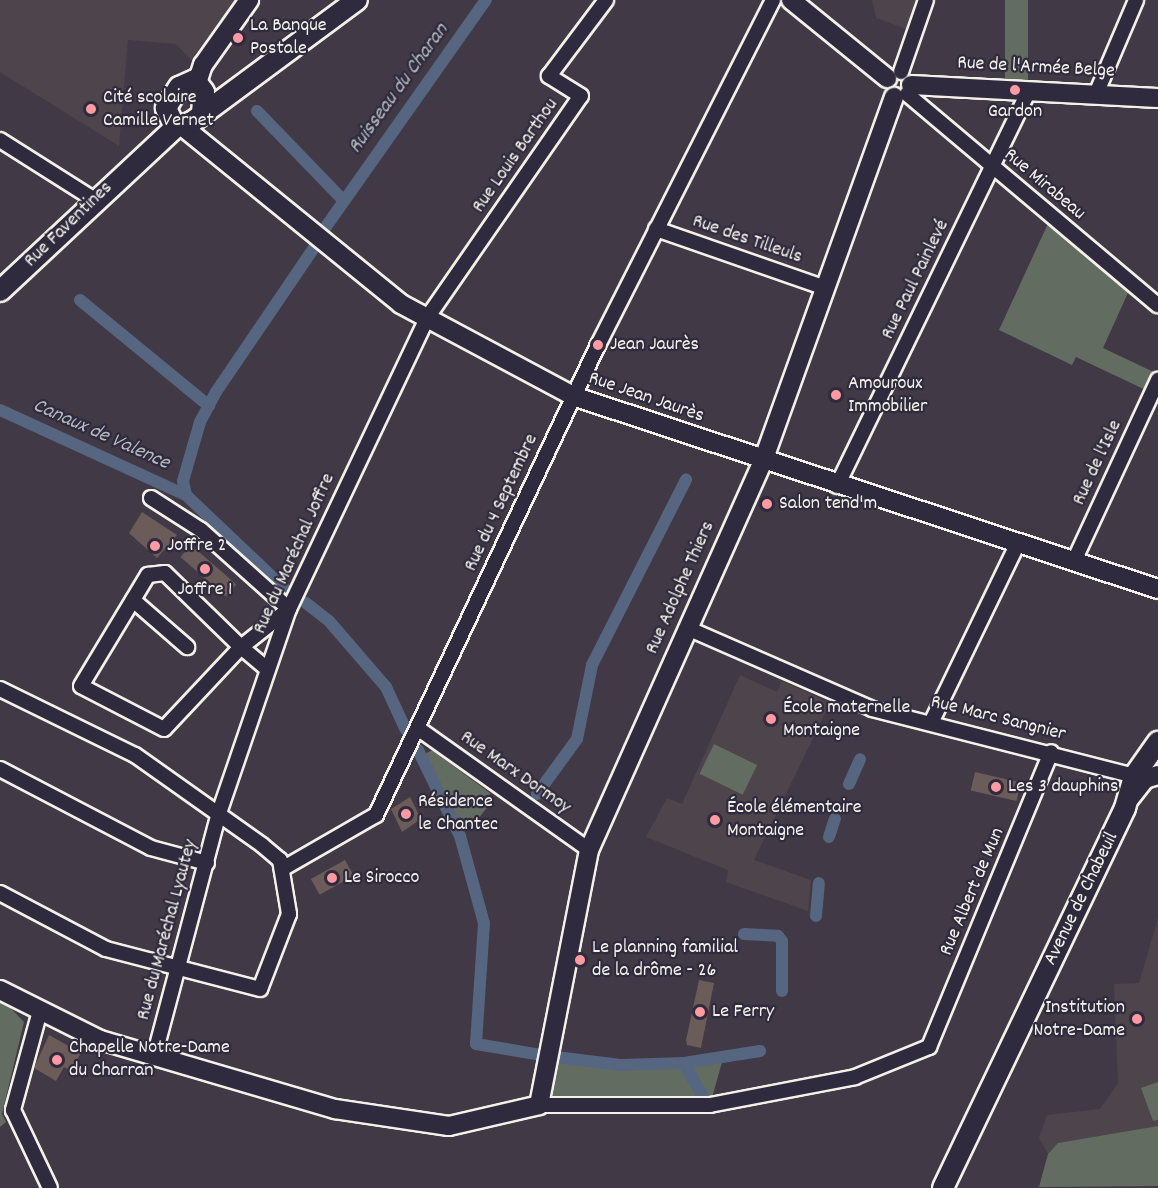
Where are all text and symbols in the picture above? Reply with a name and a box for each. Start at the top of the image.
place label: La Banque Postale [250,14,327,61]
water label: Ruisseau du Charan [343,19,455,159]
marker: La Banque Postale [231,31,245,45]
street label: Rue de l'Armée Belge [957,52,1115,84]
marker: Gardon [1008,83,1022,97]
place label: Cité scolaire Camille Vernet [103,86,214,133]
street label: Rue Louis Barthou [468,94,564,218]
place label: Gardon [988,100,1042,124]
marker: Cité scolaire Camille Vernet [84,102,98,116]
street label: Rue Mirabeau [998,144,1090,226]
street label: Rue Faventines [20,177,118,273]
street label: Rue des Tilleuls [689,210,805,270]
street label: Rue Paul Painlevé [877,216,955,344]
place label: Jean Jaurès [610,333,699,357]
marker: Jean Jaurès [591,338,605,352]
street label: Rue Jean Jaurès [585,367,707,429]
place label: Amouroux Immobilier [848,372,928,419]
marker: Amouroux Immobilier [829,388,843,402]
water label: Canaux de Valence [29,394,173,476]
street label: Rue de l'Isle [1068,417,1128,509]
street label: Rue du 4 Septembre [460,430,544,576]
street label: Rue du Maréchal Joffre [249,470,341,638]
place label: Salon tend'm [779,492,877,516]
marker: Salon tend'm [760,497,774,511]
street label: Rue Adolphe Thiers [641,518,721,658]
place label: Joffre 2 [167,534,226,558]
marker: Joffre 2 [148,539,162,553]
marker: Joffre 1 [198,562,212,576]
place label: Joffre 1 [178,578,232,602]
street label: Rue Marc Sangnier [928,691,1068,747]
place label: École maternelle Montaigne [783,696,910,743]
marker: École maternelle Montaigne [764,712,778,726]
street label: Rue Marx Dormoy [455,726,575,820]
place label: Les 3 dauphins [1008,775,1119,799]
marker: Les 3 dauphins [989,780,1003,794]
place label: Résidence le Chantec [418,790,498,837]
place label: École élémentaire Montaigne [727,796,862,843]
marker: Résidence le Chantec [399,807,413,821]
marker: École élémentaire Montaigne [708,813,722,827]
street label: Rue Albert de Mun [935,824,1011,960]
street label: Avenue de Chabeuil [1039,829,1125,969]
street label: Rue du Maréchal Lyautey [132,837,204,1023]
place label: Le Sirocco [344,866,419,890]
marker: Le Sirocco [325,871,339,885]
place label: Le planning familial de la drôme - 26 [592,936,738,983]
marker: Le planning familial de la drôme - 26 [573,953,587,967]
place label: Institution Notre-Dame [1034,996,1125,1043]
place label: Le Ferry [712,1000,774,1024]
marker: Le Ferry [693,1005,707,1019]
marker: Institution Notre-Dame [1130,1012,1144,1026]
place label: Chapelle Notre-Dame du Charran [69,1036,230,1083]
marker: Chapelle Notre-Dame du Charran [50,1053,64,1067]

